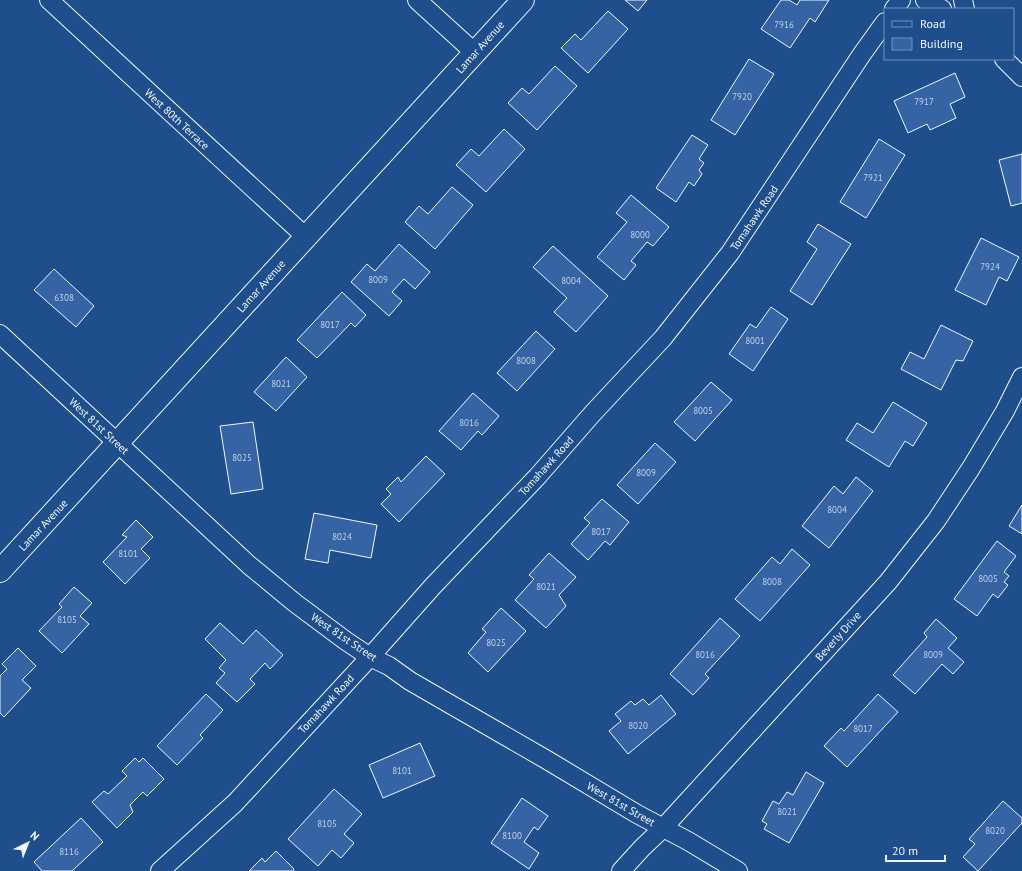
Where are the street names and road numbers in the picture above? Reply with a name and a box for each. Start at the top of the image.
street label: Lamar Avenue [453,17,508,76]
street label: West 80th Terrace [142,85,213,153]
street label: Tomahawk Road [727,183,781,253]
street label: Lamar Avenue [234,256,289,315]
street label: West 81st Street [66,395,132,458]
street label: Tomahawk Road [515,433,577,499]
street label: Lamar Avenue [15,496,71,554]
street label: Beverly Drive [812,608,864,664]
street label: West 81st Street [308,610,380,664]
street label: Tomahawk Road [295,671,357,736]
street label: West 81st Street [584,779,658,829]

